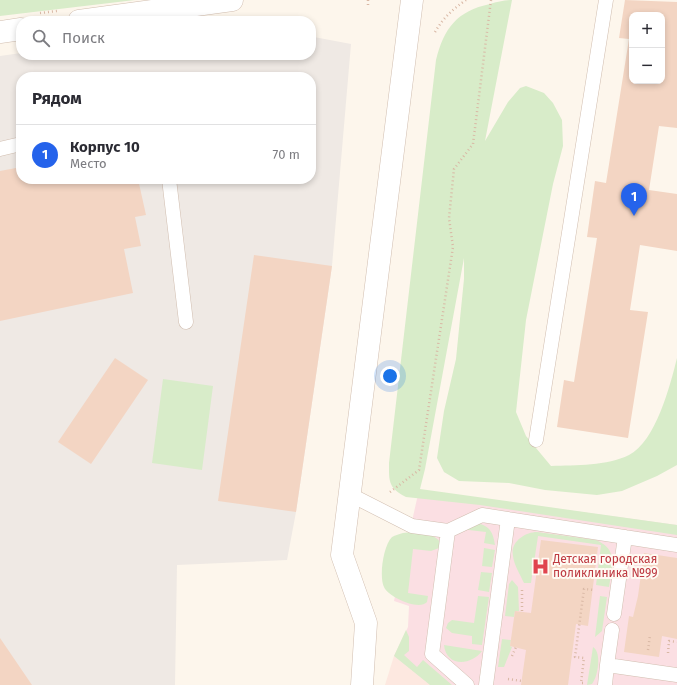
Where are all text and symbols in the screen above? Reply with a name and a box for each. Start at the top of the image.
map controls [629,12,665,84]
button: + [629,12,665,48]
search box [16,16,316,60]
icon: search [30,27,52,49]
text: Поиск [62,29,105,47]
button: − [629,48,665,84]
text: Рядом [32,88,82,109]
text: Корпус 10 [70,138,140,156]
text: 1 [42,147,48,162]
text: 70 m [273,147,300,162]
text: Место [70,156,107,171]
pin: 1 [621,183,647,216]
your location [380,366,400,386]
place label: Детская городская поликлиника №99 [552,552,658,580]
hospital icon: Детская городская поликлиника №99 [530,556,550,576]

